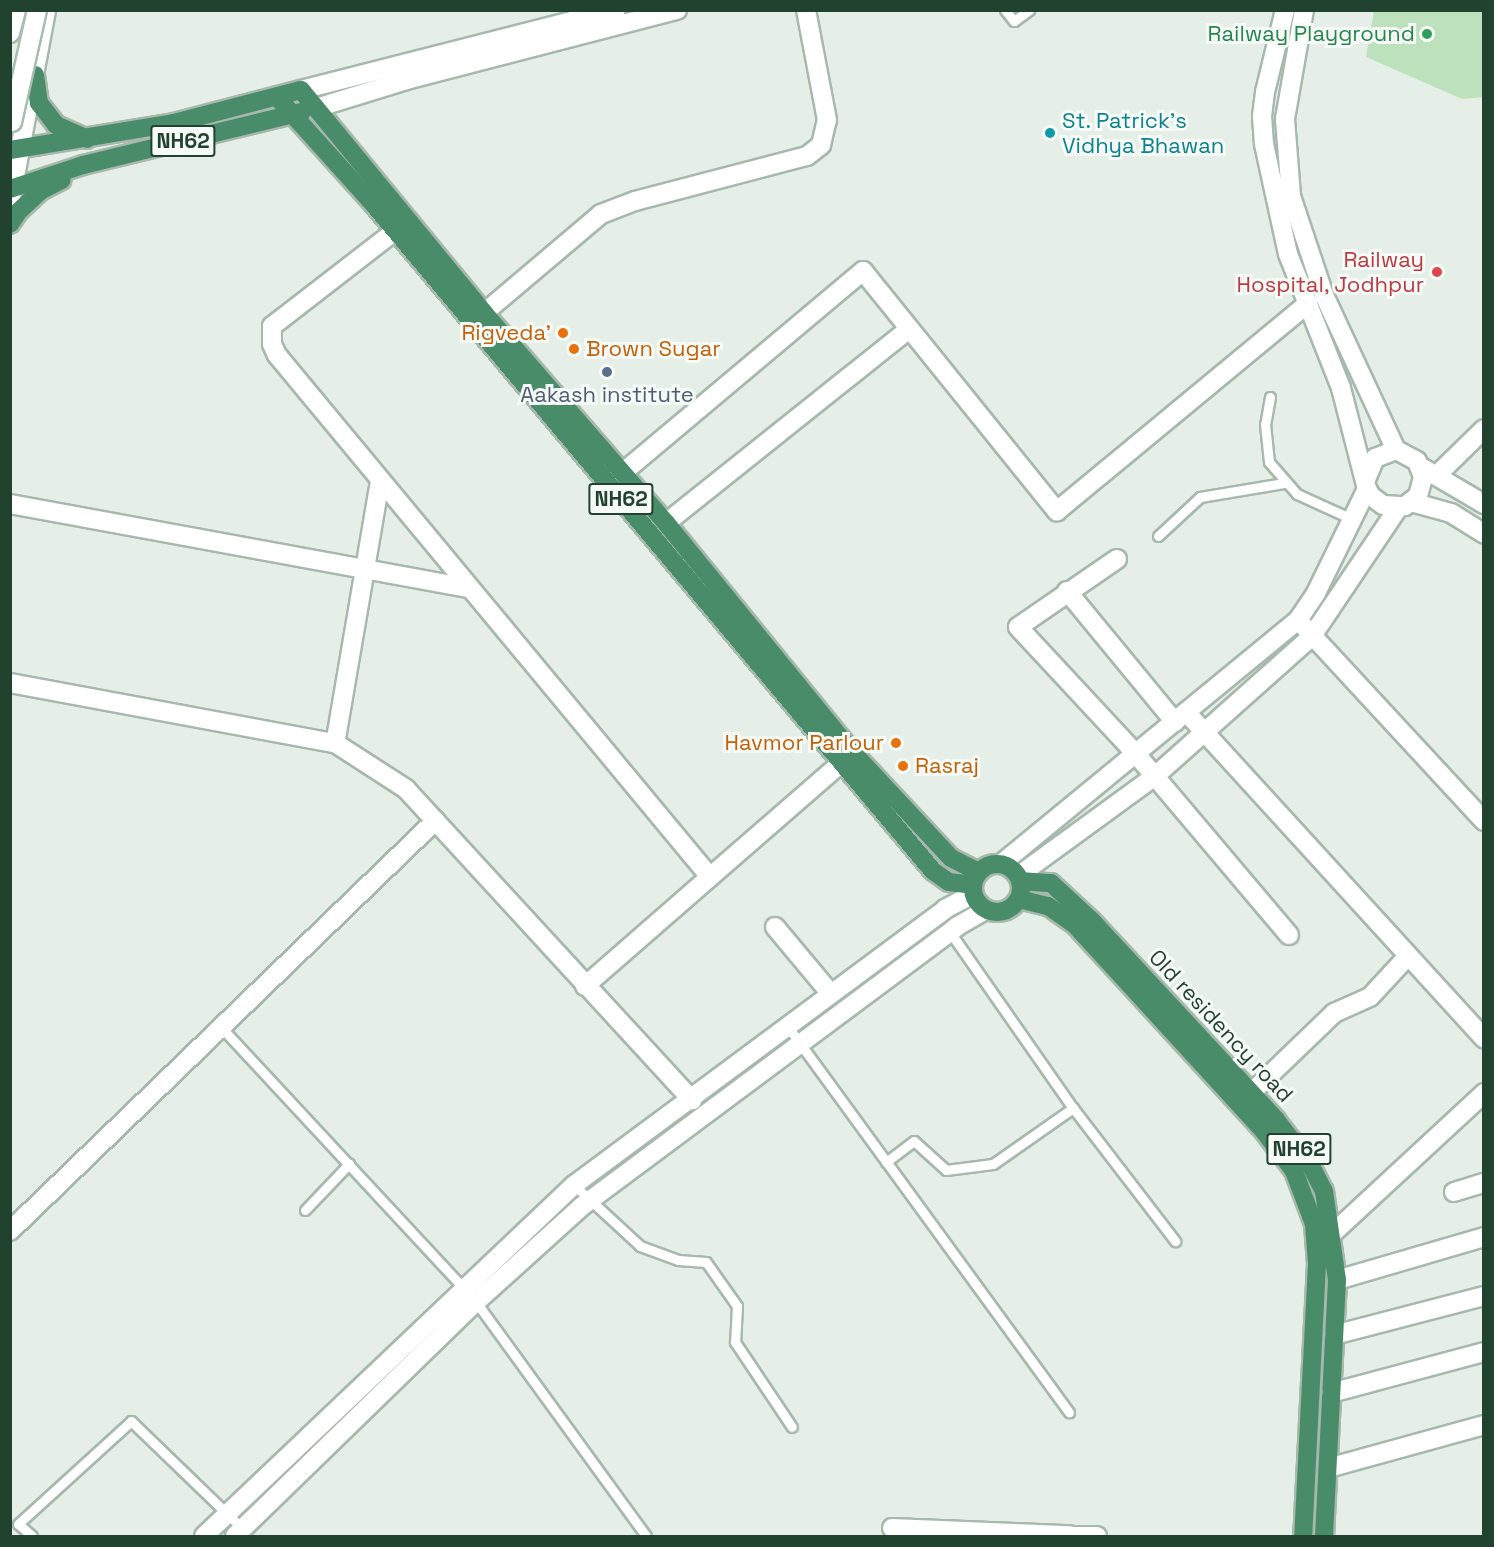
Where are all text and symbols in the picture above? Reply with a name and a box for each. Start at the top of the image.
place label: Railway Playground [1208,21,1415,47]
marker: Railway Playground [1420,27,1434,41]
place label: St. Patrick's Vidhya Bhawan [1062,107,1224,158]
road number: NH62 [150,123,216,159]
marker: St. Patrick's Vidhya Bhawan [1043,126,1057,140]
place label: Railway Hospital, Jodhpur [1236,246,1424,298]
marker: Railway Hospital, Jodhpur [1428,263,1446,281]
place label: Rigveda' [461,320,551,346]
marker: Rigveda' [556,326,570,340]
place label: Brown Sugar [586,336,721,362]
marker: Brown Sugar [567,342,581,356]
marker: Aakash institute [600,365,614,379]
place label: Aakash institute [520,382,694,408]
road number: NH62 [588,481,654,517]
place label: Havmor Parlour [725,730,884,756]
marker: Havmor Parlour [889,736,903,750]
place label: Rasraj [915,753,979,779]
marker: Rasraj [896,759,910,773]
street label: Old residency road [1144,944,1298,1108]
road number: NH62 [1266,1131,1332,1167]

